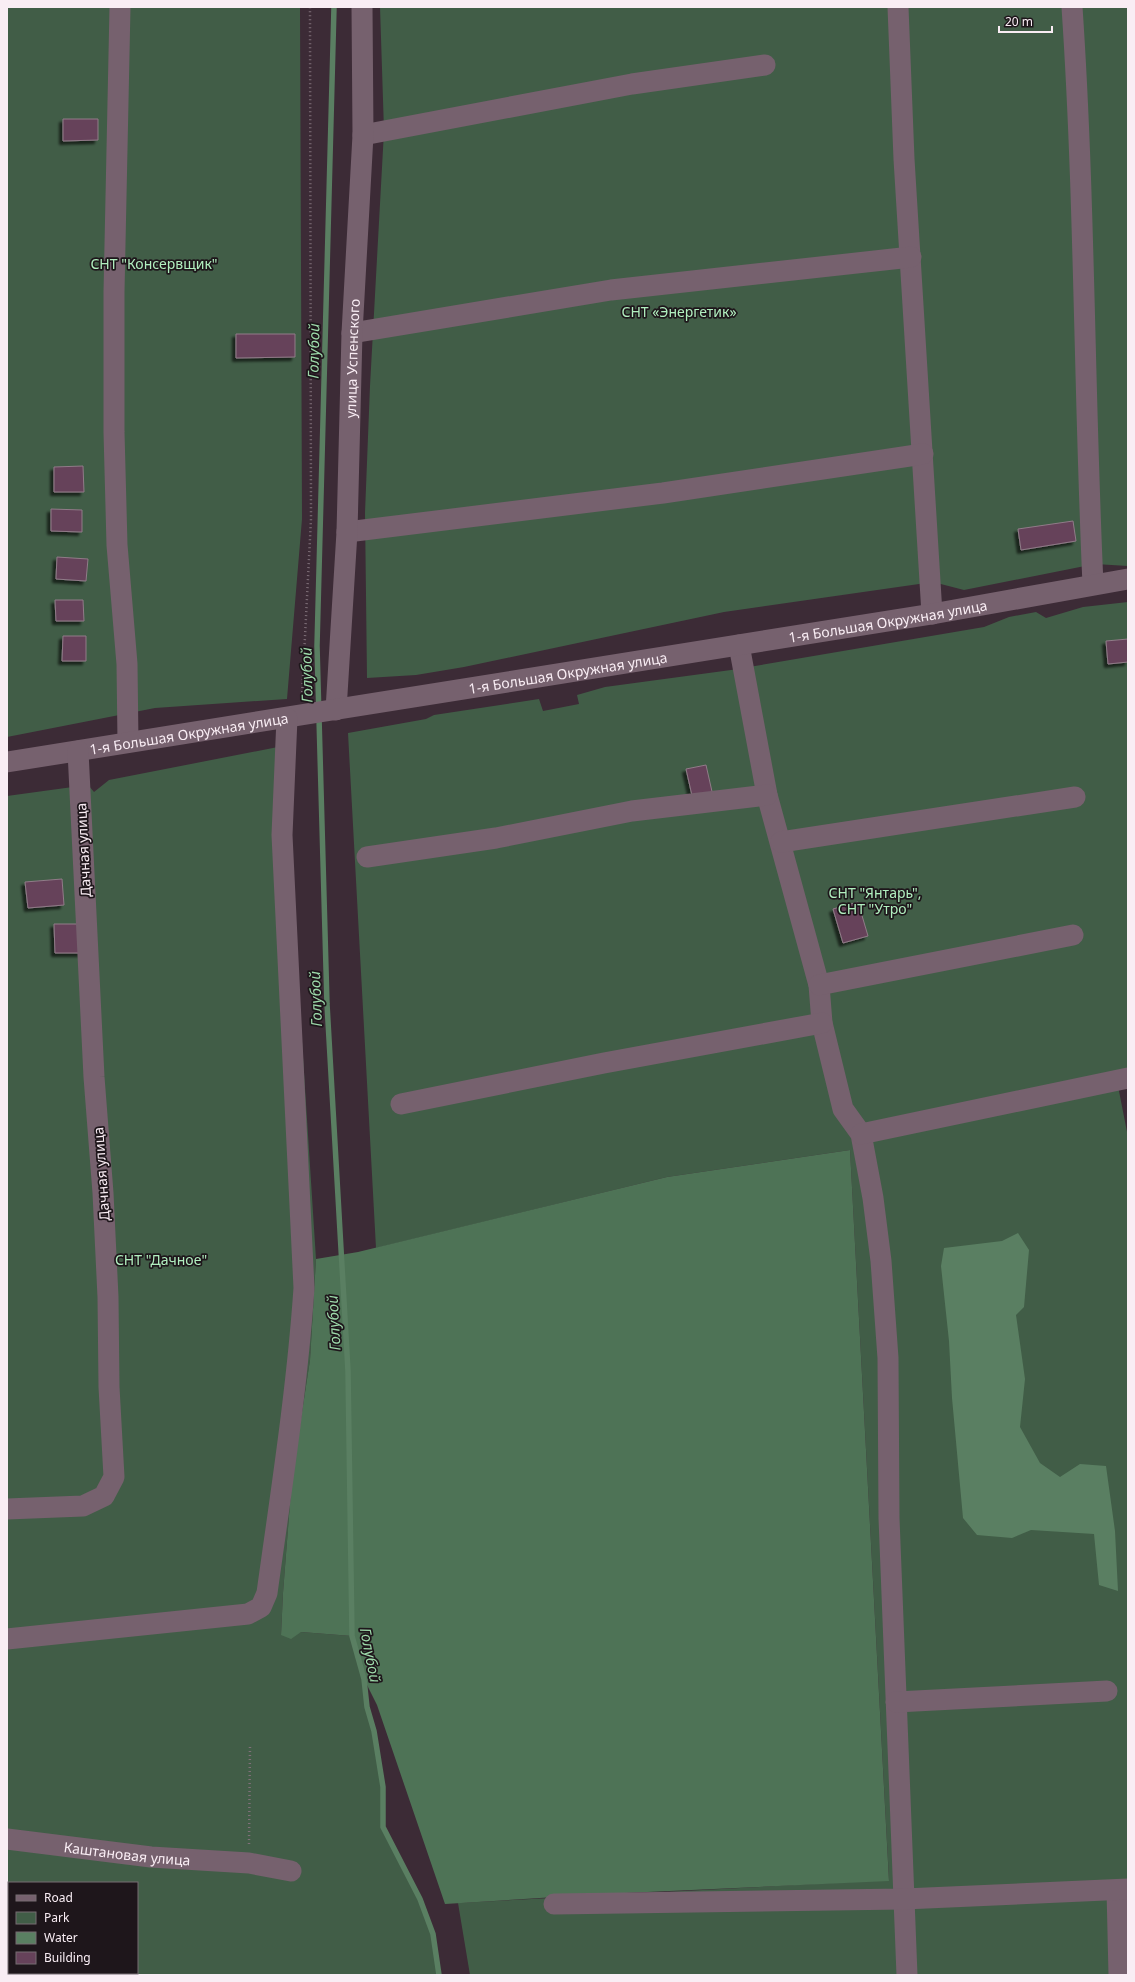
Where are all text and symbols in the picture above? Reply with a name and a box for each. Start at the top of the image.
scale bar [999,8,1052,34]
text: 20 m [1005,13,1033,30]
park label: СНТ "Консервщик" [90,254,218,273]
street label: улица Успенского [340,298,363,418]
park label: СНТ «Энергетик» [621,302,737,321]
water label: Голубой [303,323,323,379]
street label: 1-я Большая Окружная улица [787,595,988,646]
water label: Голубой [296,647,316,703]
street label: 1-я Большая Окружная улица [467,647,669,698]
street label: 1-я Большая Окружная улица [88,708,289,758]
street label: Дачная улица [71,803,95,897]
park label: СНТ "Янтарь", СНТ "Утро" [829,883,921,918]
water label: Голубой [304,970,326,1027]
street label: Дачная улица [88,1126,114,1222]
park label: СНТ "Дачное" [115,1250,207,1269]
water label: Голубой [322,1294,344,1351]
water label: Голубой [356,1626,386,1685]
street label: Каштановая улица [63,1837,191,1869]
legend [8,1882,138,1974]
text: Road [44,1889,73,1906]
text: Park [44,1909,70,1926]
text: Water [44,1929,78,1946]
text: Building [44,1949,91,1966]

